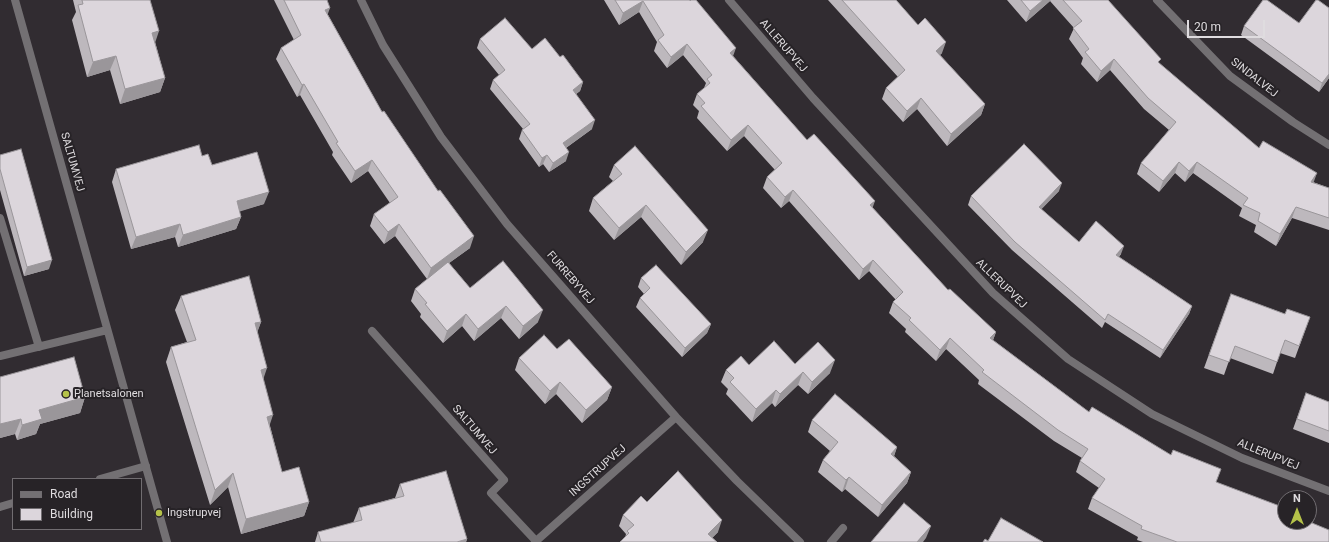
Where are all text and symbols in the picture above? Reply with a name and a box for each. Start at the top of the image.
scale bar [1189,12,1267,38]
street label: ALLERUPVEJ [757,17,809,75]
text: 20 m [1194,20,1221,34]
street label: SINDALVEJ [1228,56,1280,100]
street label: SALTUMVEJ [57,131,87,193]
street label: FURREBYVEJ [543,249,597,307]
street label: ALLERUPVEJ [973,257,1029,311]
place label: Planetsalonen [74,387,144,401]
marker: Planetsalonen [61,389,71,399]
street label: SALTUMVEJ [449,403,499,457]
street label: ALLERUPVEJ [1235,437,1301,473]
street label: INGSTRUPVEJ [567,442,629,500]
legend [12,478,142,530]
text: Road [50,487,78,501]
north arrow [1277,490,1317,530]
text: N [1293,492,1301,505]
place label: Ingstrupvej [167,506,221,520]
text: Building [50,507,93,521]
marker: Ingstrupvej [154,508,164,518]

